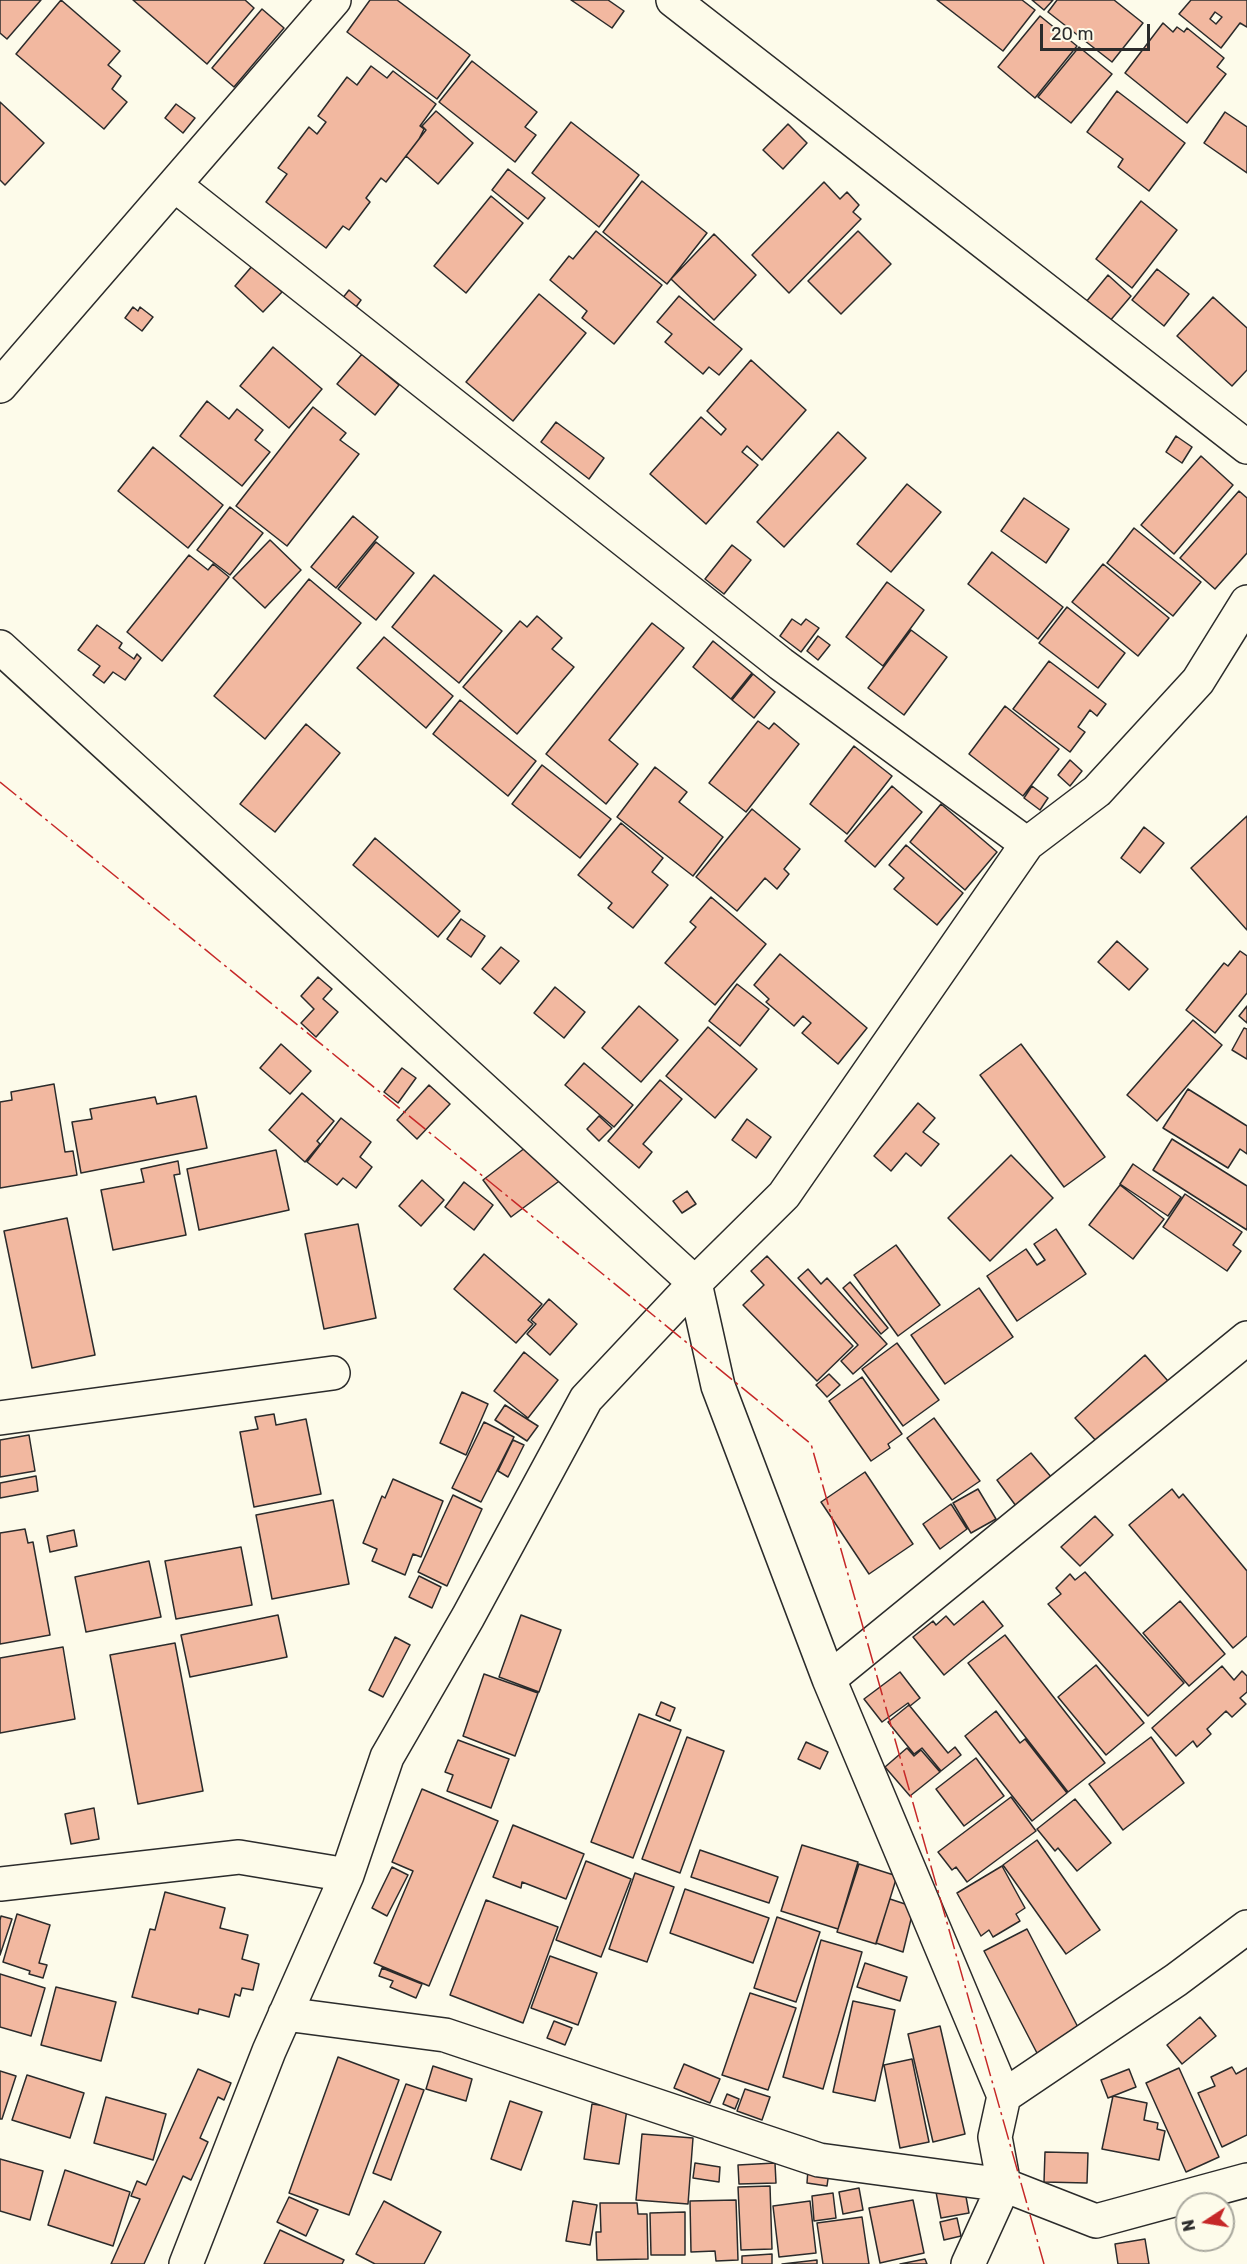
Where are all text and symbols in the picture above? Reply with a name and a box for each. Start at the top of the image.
scale bar [1043,12,1152,50]
text: 20 m [1051,23,1093,45]
north arrow [1175,2192,1235,2252]
text: N [1178,2218,1199,2233]

